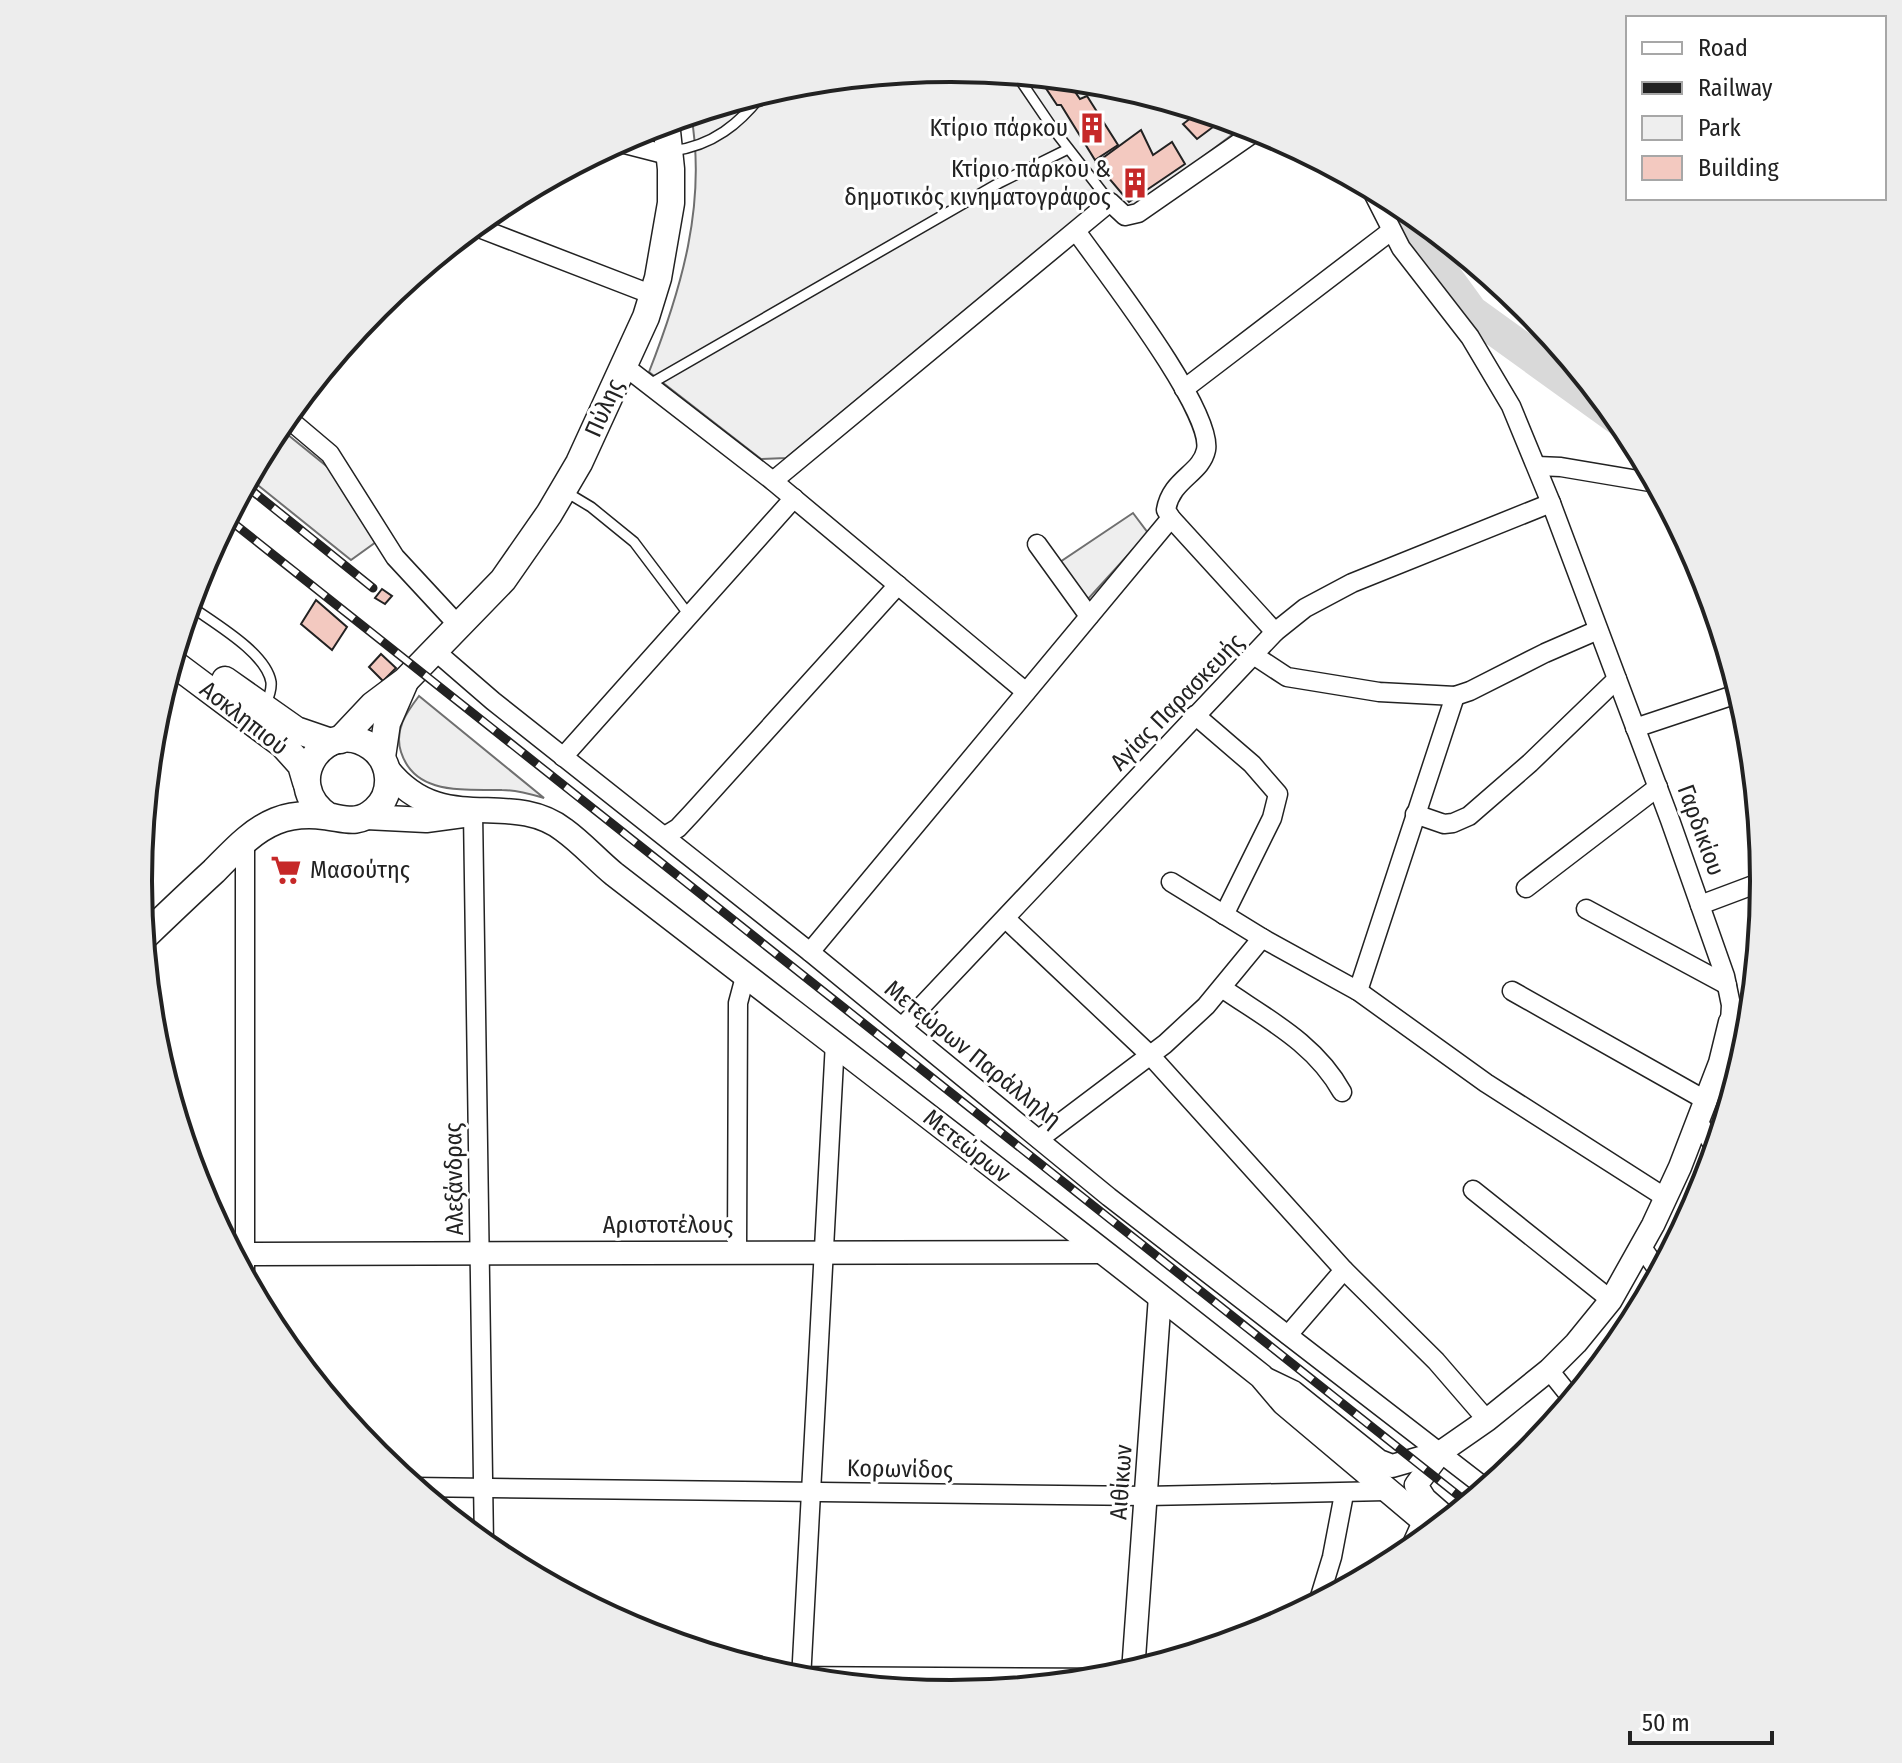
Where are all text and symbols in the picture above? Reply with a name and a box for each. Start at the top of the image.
legend [1626,16,1886,200]
text: Road [1698,34,1748,62]
text: Railway [1698,74,1773,102]
building icon: Κτίριο πάρκου [1075,111,1109,145]
place label: Κτίριο πάρκου [930,114,1068,142]
text: Park [1698,114,1741,142]
text: Building [1698,154,1780,182]
place label: Κτίριο πάρκου & δημοτικός κινηματογράφος [844,155,1111,211]
building icon: Κτίριο πάρκου & δημοτικός κινηματογράφος [1118,166,1152,200]
street label: Πύλης [579,375,629,441]
street label: Αγίας Παρασκευής [1105,628,1249,776]
street label: Ασκληπιού [195,675,293,761]
street label: Γαρδικίου [1672,781,1730,879]
supermarket icon: Μασούτης [269,853,303,887]
place label: Μασούτης [310,856,410,884]
street label: Μετεώρων Παράλληλη [879,974,1067,1134]
street label: Μετεώρων [918,1103,1016,1189]
street label: Αλεξάνδρας [439,1122,469,1236]
street label: Αριστοτέλους [603,1211,733,1239]
street label: Αιθίκων [1104,1443,1138,1521]
street label: Κορωνίδος [847,1454,953,1484]
scale bar [1630,1695,1772,1745]
text: 50 m [1642,1709,1690,1737]

